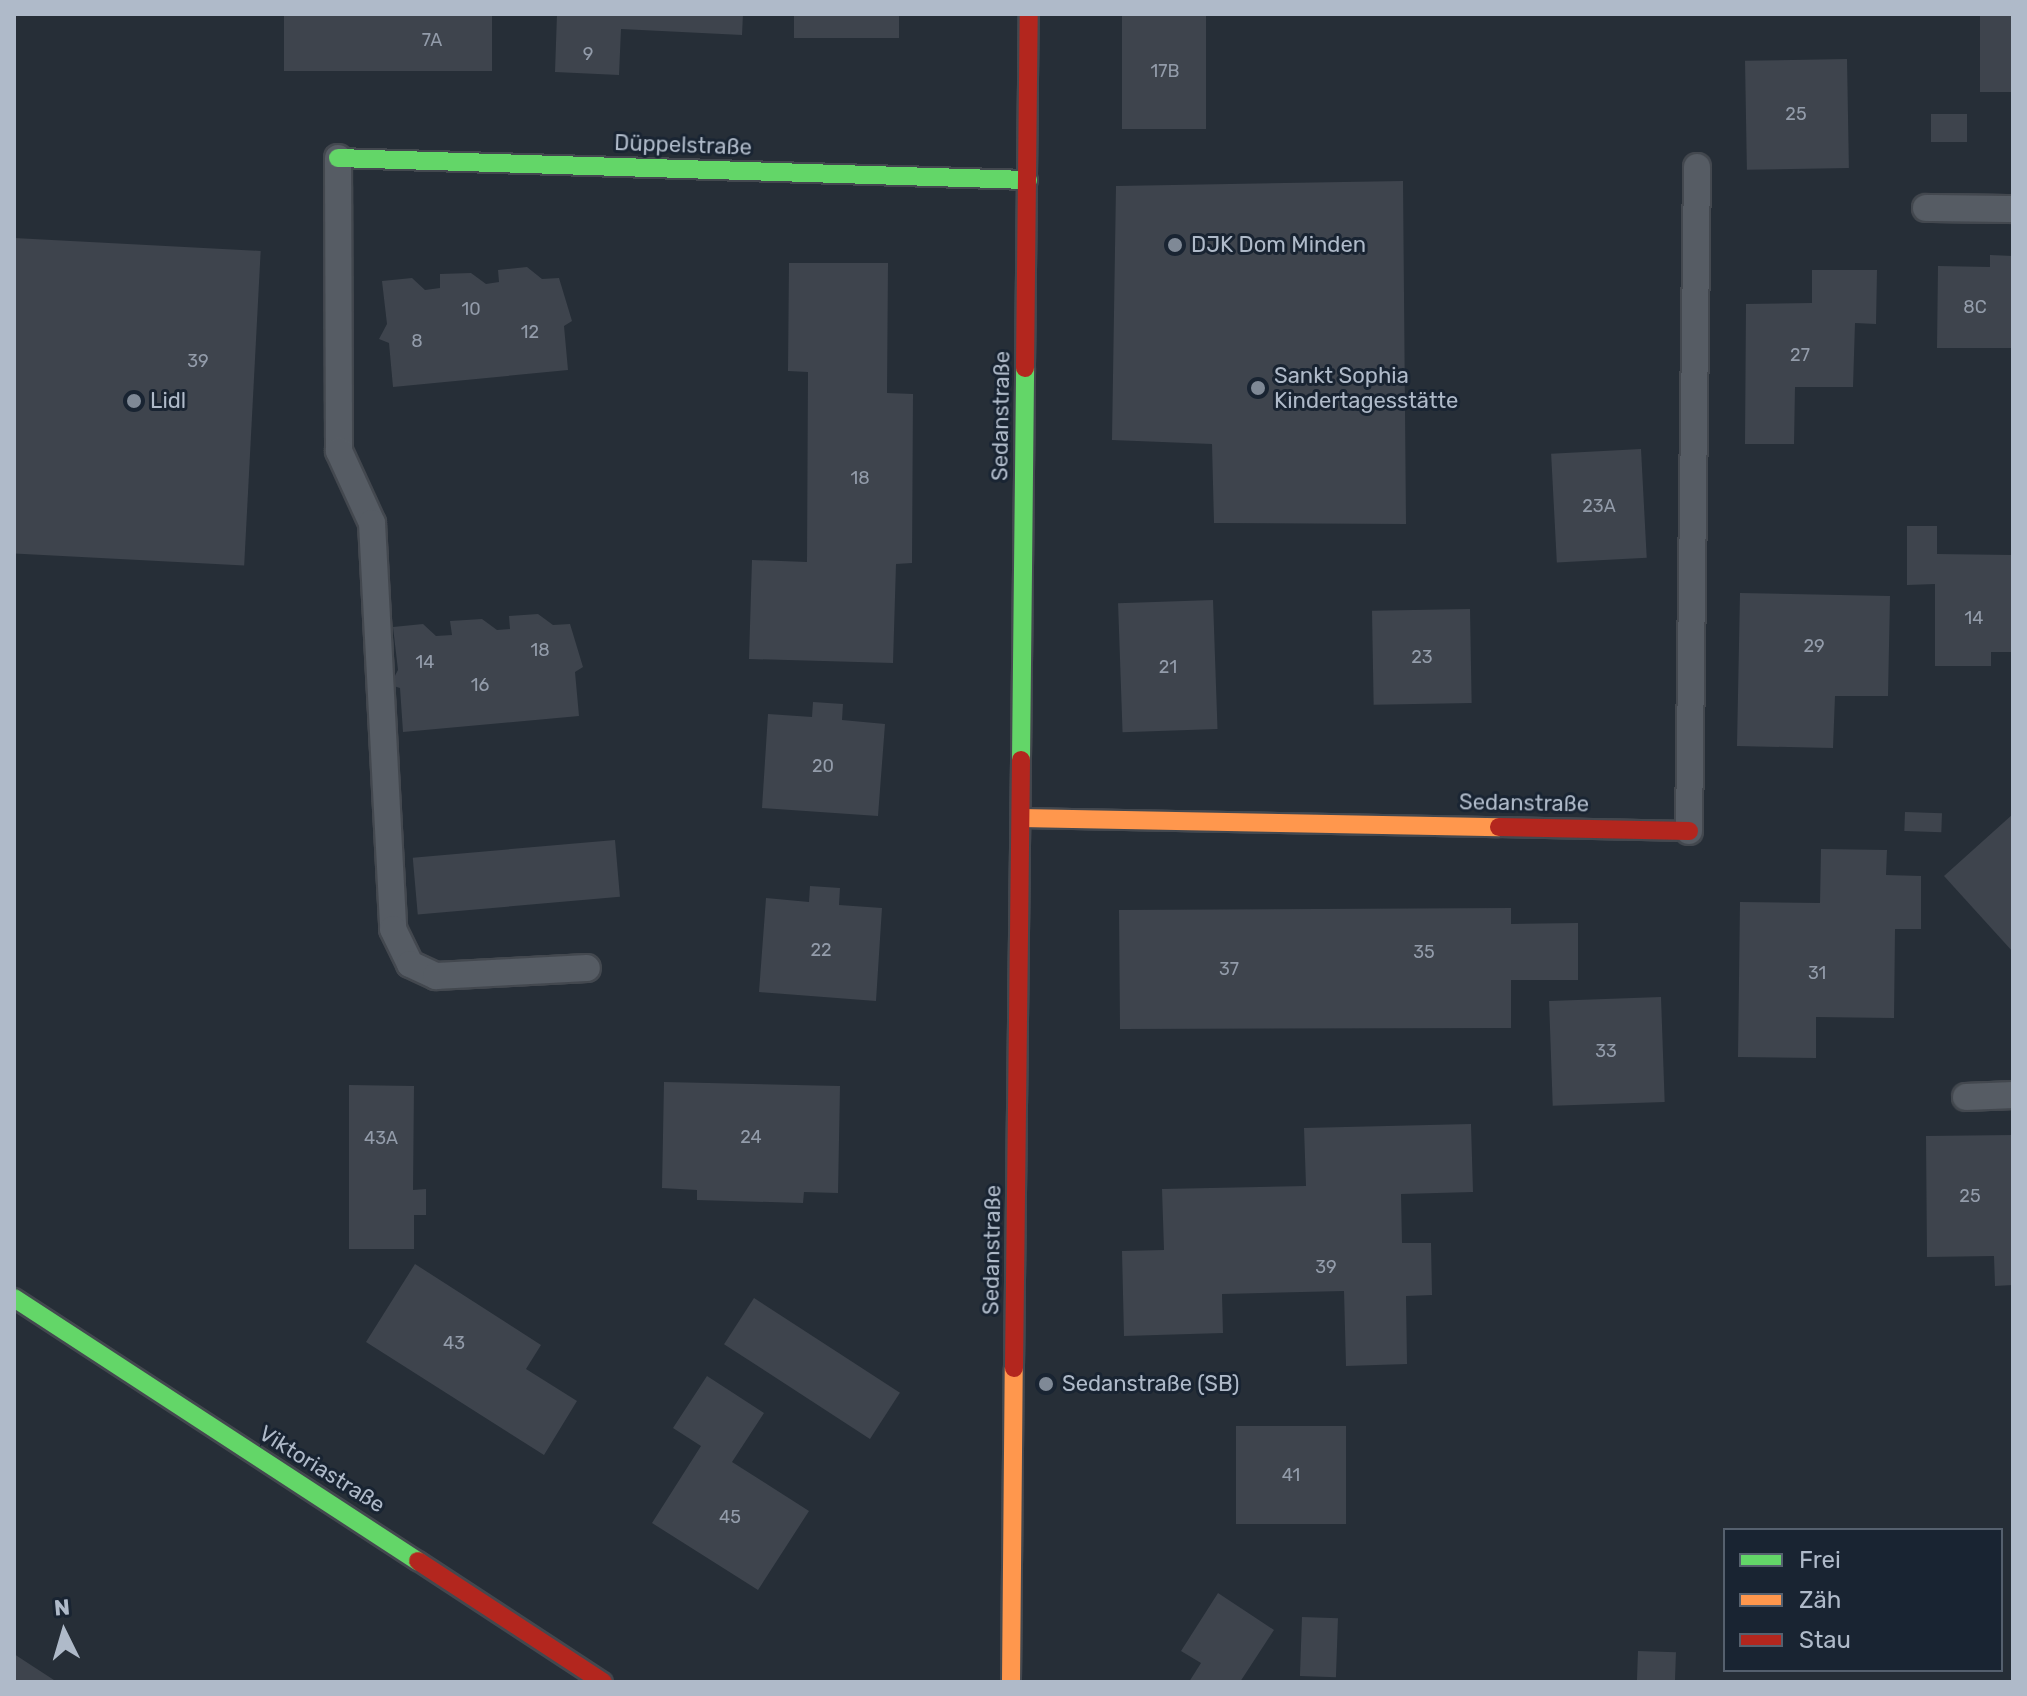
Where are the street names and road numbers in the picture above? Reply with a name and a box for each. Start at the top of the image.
street label: Düppelstraße [614,129,752,161]
street label: Sedanstraße [987,351,1015,481]
street label: Sedanstraße [1459,789,1589,817]
street label: Sedanstraße [978,1185,1006,1315]
street label: Viktoriastraße [254,1420,390,1518]

